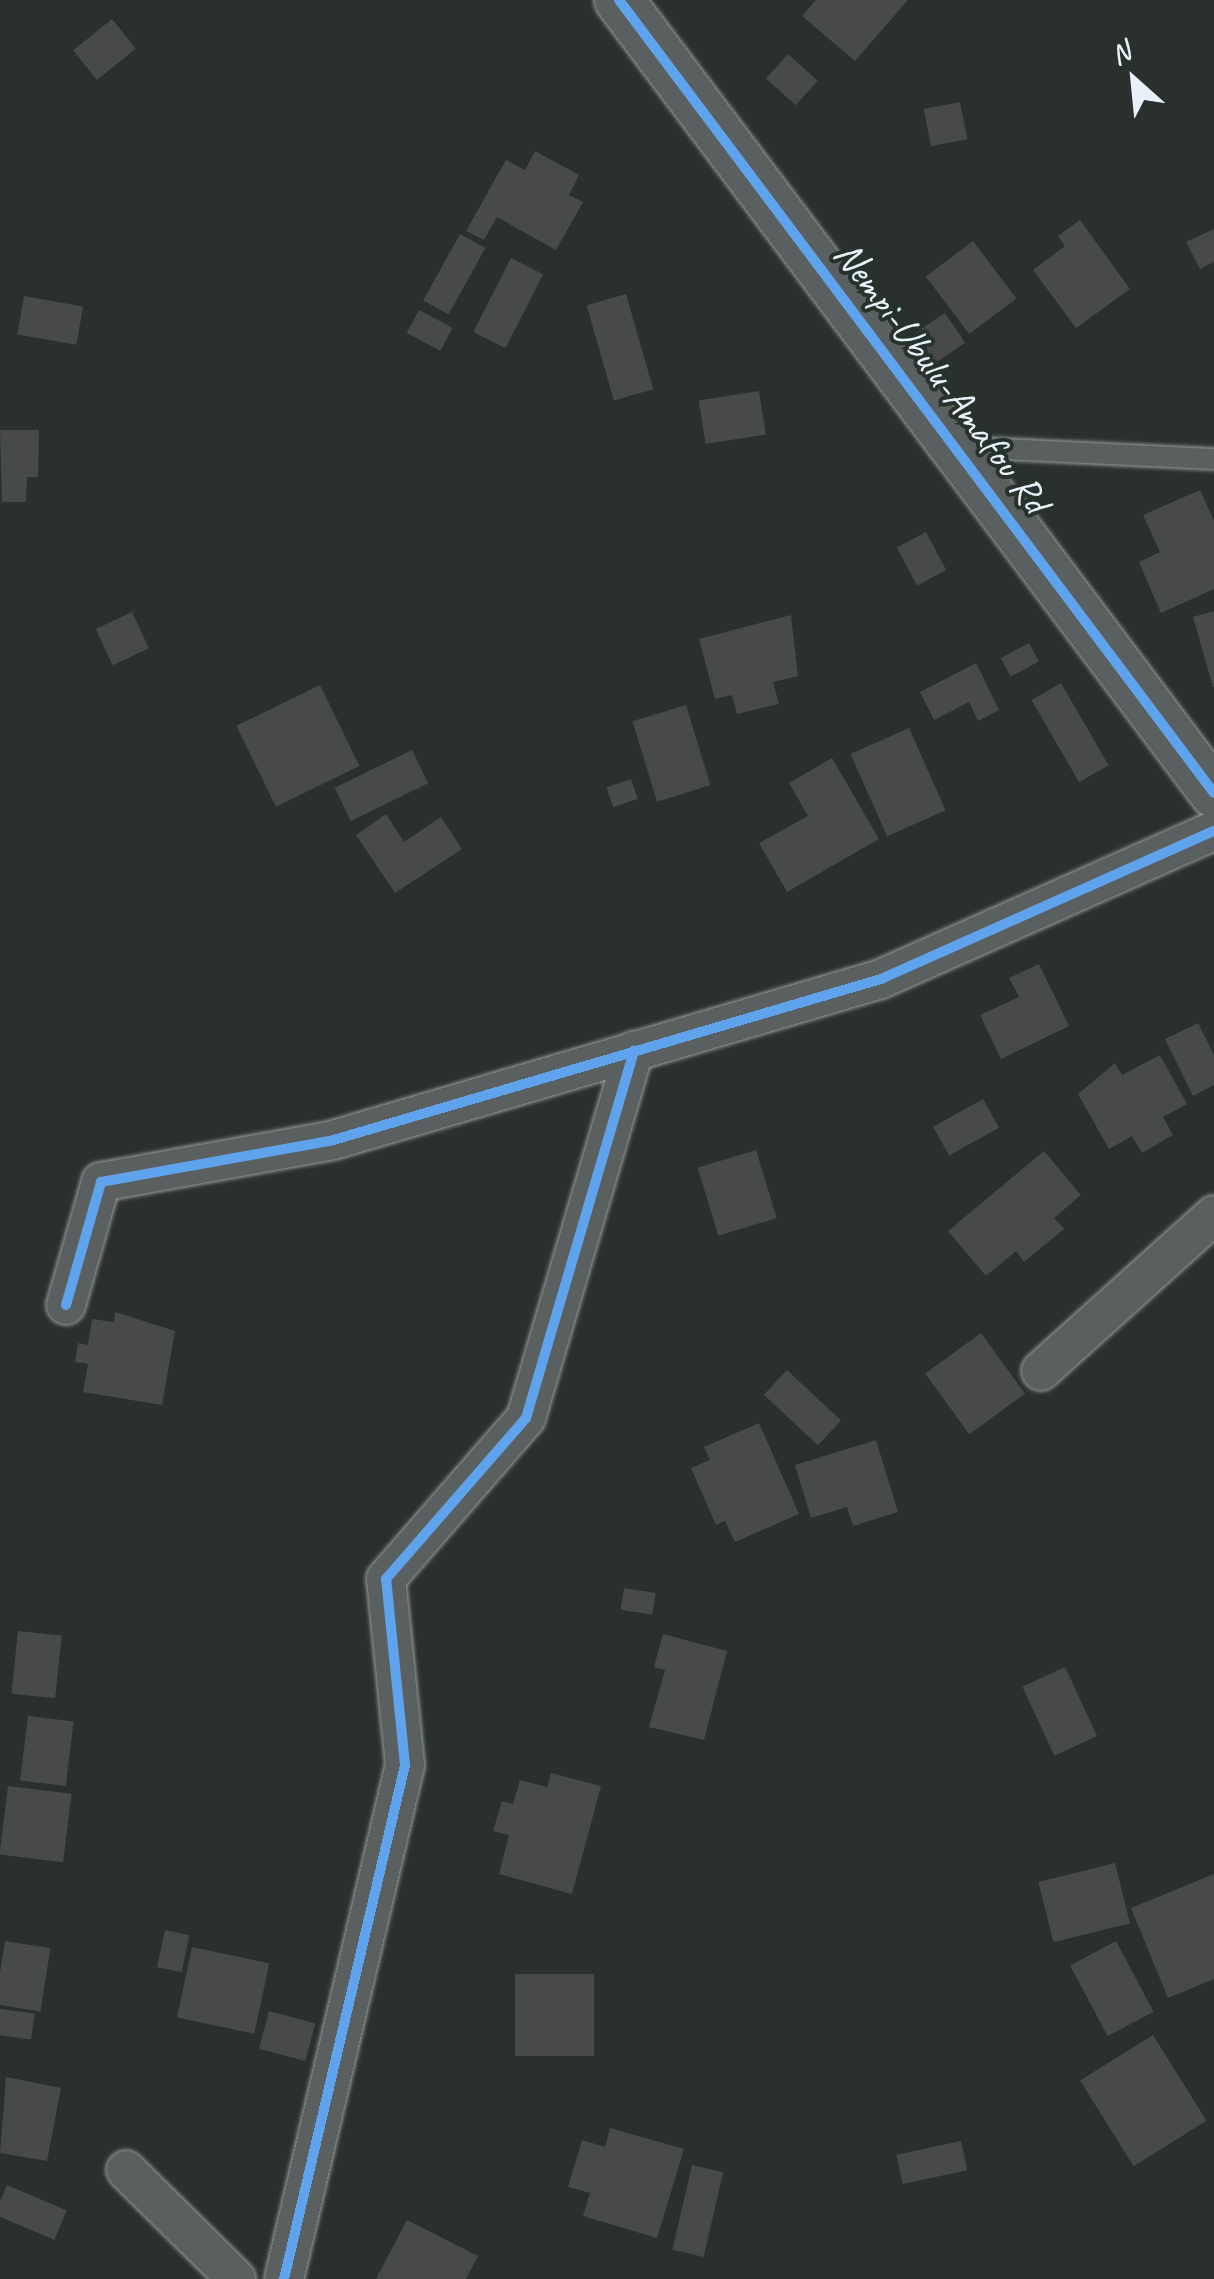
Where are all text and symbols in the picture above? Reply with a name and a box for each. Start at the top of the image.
north arrow [1084,30,1184,130]
text: N [1104,33,1136,72]
street label: Nempi-Ubulu-Amafou Rd [824,231,1060,523]

